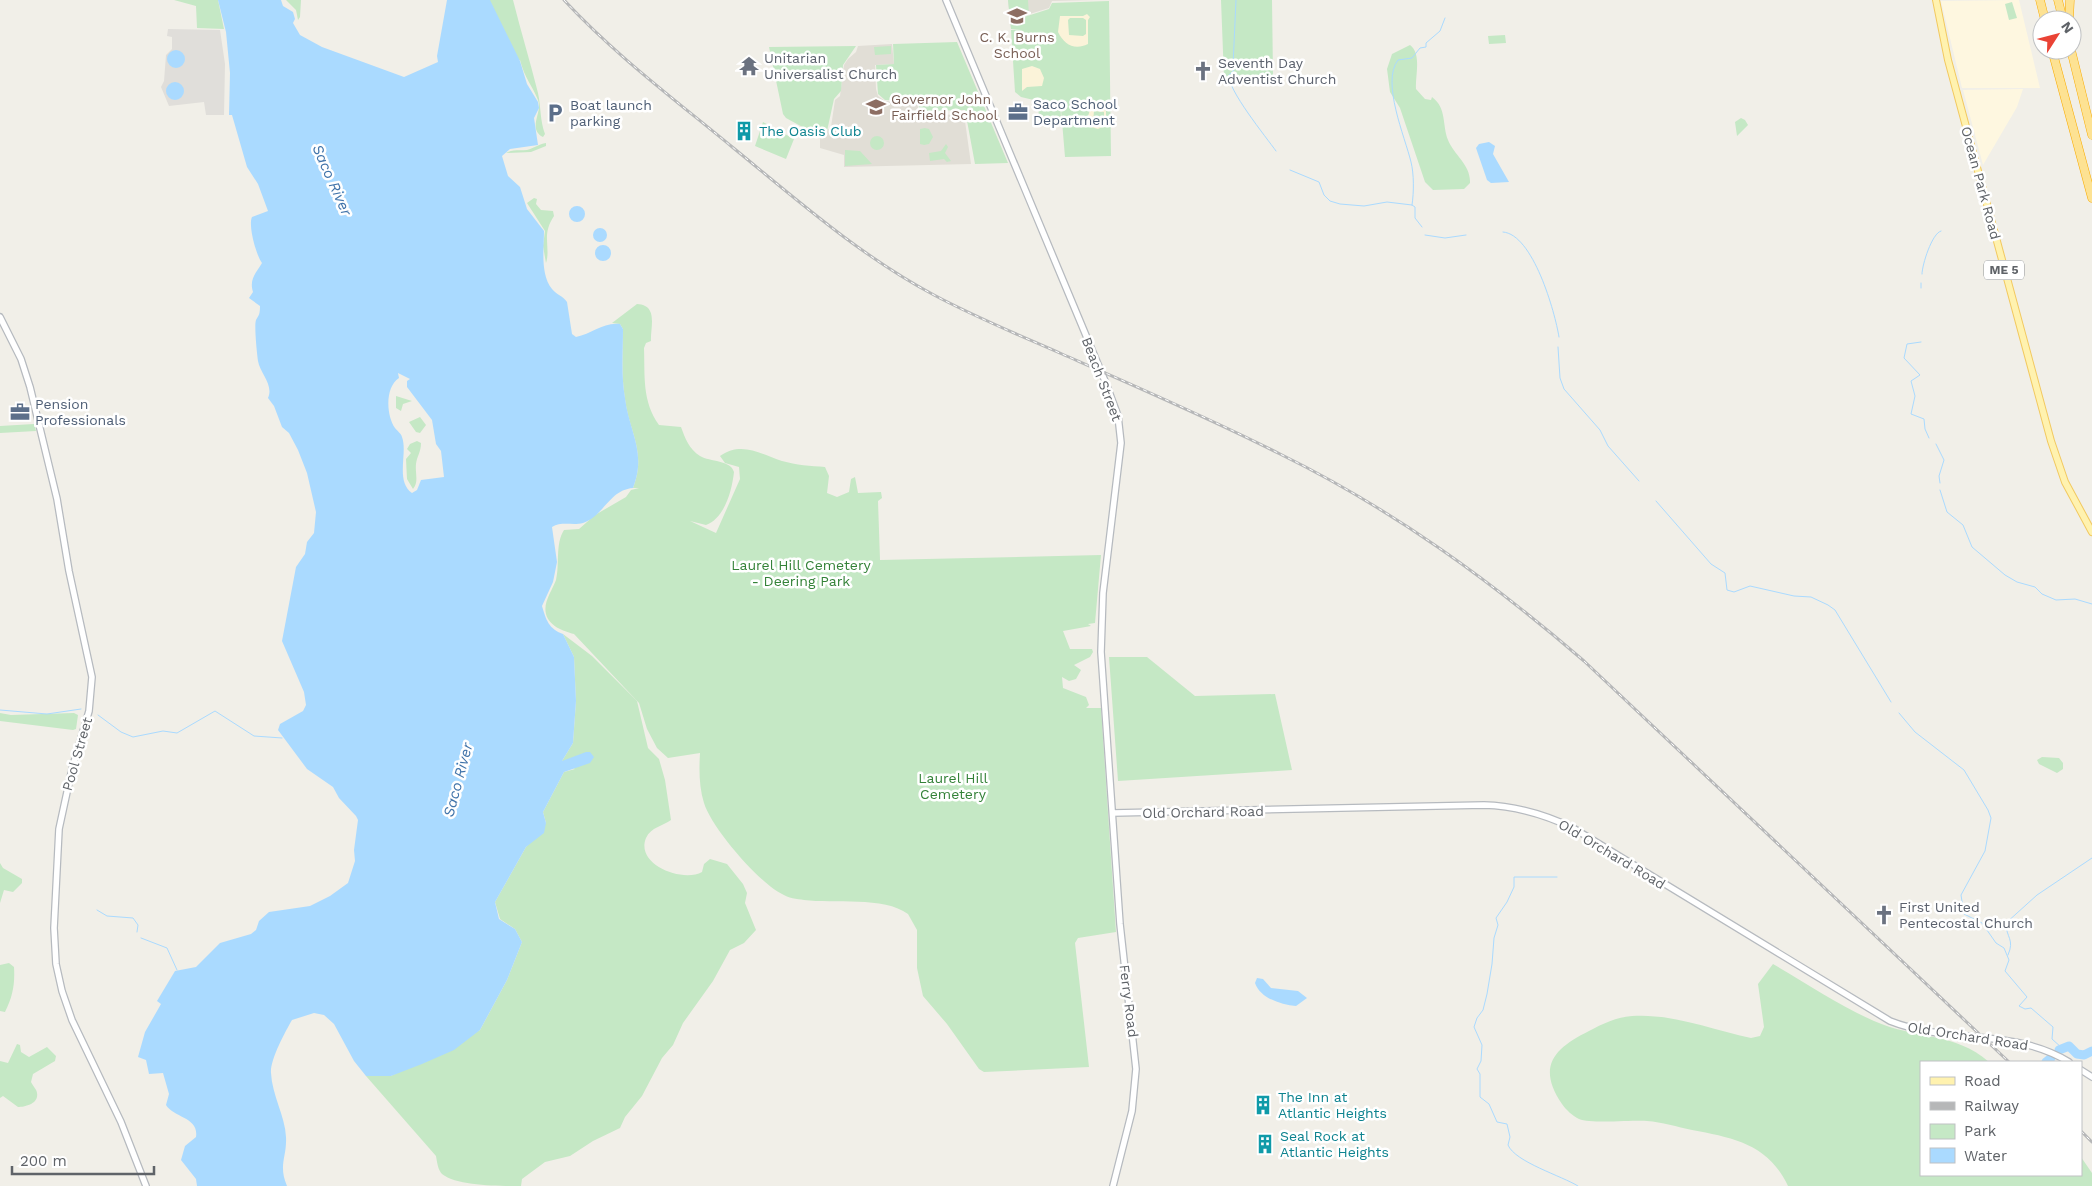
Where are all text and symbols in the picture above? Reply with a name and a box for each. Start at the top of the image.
school or university icon: C. K. Burns School [1006,5,1028,27]
north arrow [2032,10,2082,60]
text: N [2058,18,2077,36]
place label: C. K. Burns School [979,29,1055,61]
place label: Unitarian Universalist Church [764,50,897,82]
temple icon: Unitarian Universalist Church [738,55,760,77]
place label: Seventh Day Adventist Church [1218,55,1336,87]
church icon: Seventh Day Adventist Church [1192,60,1214,82]
place label: Governor John Fairfield School [891,91,999,123]
school or university icon: Governor John Fairfield School [865,96,887,118]
place label: Saco School Department [1033,96,1118,128]
place label: Boat launch parking [570,97,652,129]
office icon: Saco School Department [1007,101,1029,123]
parking icon: Boat launch parking [544,102,566,124]
building icon: The Oasis Club [733,120,755,142]
place label: The Oasis Club [759,123,862,139]
street label: Ocean Park Road [1958,125,2004,241]
water label: Saco River [308,142,356,220]
road number: ME 5 [1984,260,2024,280]
street label: Beach Street [1079,335,1125,423]
place label: Pension Professionals [35,396,126,428]
office icon: Pension Professionals [9,401,31,423]
park label: Laurel Hill Cemetery - Deering Park [731,557,872,589]
street label: Pool Street [59,715,95,793]
water label: Saco River [439,740,477,819]
park label: Laurel Hill Cemetery [918,770,989,802]
street label: Old Orchard Road [1142,803,1264,821]
street label: Old Orchard Road [1556,816,1668,892]
place label: First United Pentecostal Church [1899,899,2033,931]
church icon: First United Pentecostal Church [1873,904,1895,926]
street label: Ferry Road [1117,964,1141,1038]
street label: Old Orchard Road [1907,1019,2029,1053]
legend [1920,1061,2082,1176]
text: Road [1964,1072,2001,1090]
place label: The Inn at Atlantic Heights [1278,1089,1387,1121]
building icon: The Inn at Atlantic Heights [1252,1094,1274,1116]
text: Railway [1964,1097,2019,1115]
text: Park [1964,1122,1997,1140]
place label: Seal Rock at Atlantic Heights [1280,1128,1389,1160]
building icon: Seal Rock at Atlantic Heights [1254,1133,1276,1155]
scale bar [12,1144,155,1176]
text: Water [1964,1147,2007,1165]
text: 200 m [20,1152,67,1170]

